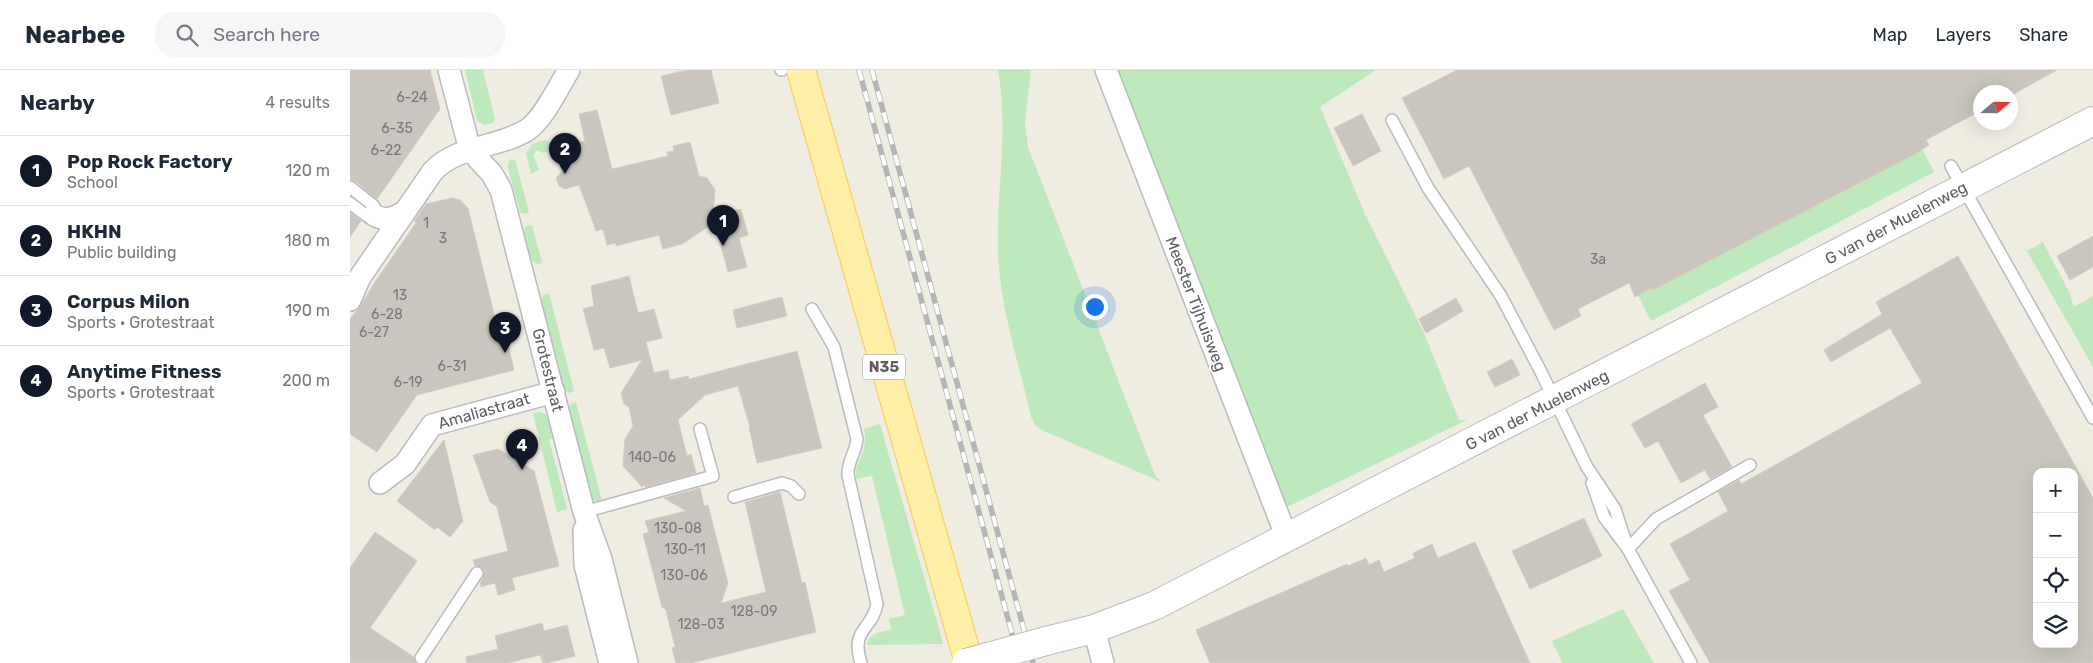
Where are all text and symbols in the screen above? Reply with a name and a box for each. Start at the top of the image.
search box [155,12,505,57]
text: Nearbee [25,21,125,49]
icon: search [173,21,201,49]
text: Search here [213,23,320,46]
text: Map [1873,24,1908,46]
text: Layers [1936,24,1991,46]
text: Share [2019,24,2068,46]
north arrow [1973,85,2018,130]
house number: 6-24 [396,89,428,106]
text: Nearby [20,90,95,115]
text: 4 results [265,93,330,112]
house number: 6-35 [381,120,413,137]
pin: 2 [549,133,581,174]
house number: 6-22 [370,142,402,159]
text: Pop Rock Factory [67,150,233,173]
text: 1 [32,161,40,180]
text: 120 m [285,161,330,180]
text: School [67,173,118,192]
street label: G van der Muelenweg [1822,177,1970,269]
pin: 1 [707,205,739,246]
house number: 1 [423,215,429,232]
text: HKHN [67,220,122,243]
house number: 3 [439,230,447,247]
text: 2 [31,231,41,250]
text: 180 m [285,231,330,250]
street label: Meester Tijhuisweg [1162,234,1230,374]
text: Public building [67,243,177,262]
house number: 3a [1590,251,1606,268]
house number: 13 [393,287,407,304]
text: Corpus Milon [67,290,190,313]
your location [1082,294,1108,320]
text: 3 [31,301,41,320]
text: 190 m [285,301,330,320]
house number: 6-28 [371,306,403,323]
pin: 3 [489,312,521,353]
text: Sports · Grotestraat [67,313,215,332]
house number: 6-27 [359,324,389,341]
street label: Grotestraat [528,326,568,414]
road number: N35 [863,354,905,380]
house number: 6-31 [437,358,467,375]
text: Anytime Fitness [67,360,221,383]
street label: G van der Muelenweg [1462,366,1612,454]
text: 4 [31,371,41,390]
text: 200 m [282,371,330,390]
house number: 6-19 [394,374,423,391]
text: Sports · Grotestraat [67,383,215,402]
street label: Amaliastraat [436,389,532,433]
pin: 4 [506,429,538,470]
house number: 140-06 [628,449,676,466]
map controls [2033,468,2078,648]
button: + [2033,468,2078,513]
button: − [2033,513,2078,558]
house number: 130-08 [654,520,702,537]
house number: 130-11 [664,541,706,558]
button: locate [2033,558,2078,603]
house number: 130-06 [660,567,708,584]
house number: 128-09 [730,603,778,620]
button: layers [2033,603,2078,648]
house number: 128-03 [677,616,725,633]

